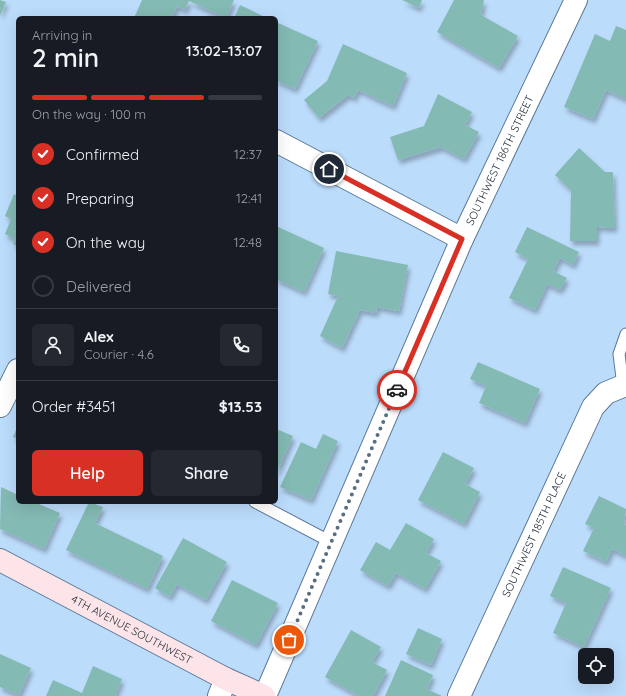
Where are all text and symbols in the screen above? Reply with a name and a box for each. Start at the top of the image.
text: Arriving in [32,27,92,43]
text: 2 min [32,41,99,74]
text: 13:02–13:07 [186,41,262,60]
street label: SOUTHWEST 186TH STREET [463,92,537,228]
text: On the way · 100 m [32,106,146,122]
icon: check [32,143,54,165]
text: Confirmed [66,145,139,164]
text: 12:37 [234,146,262,162]
pin [312,152,346,186]
icon: home [318,158,340,180]
icon: check [32,187,54,209]
text: Preparing [66,189,134,208]
text: 12:41 [236,190,262,206]
icon: check [32,231,54,253]
text: On the way [66,233,145,252]
text: 12:48 [234,234,262,250]
text: Delivered [66,277,131,296]
button: person [32,324,74,366]
button: phone [220,324,262,366]
text: Alex [84,327,114,346]
text: Courier · 4.6 [84,346,154,362]
courier [377,370,417,410]
icon: car [386,379,408,401]
text: Order #3451 [32,397,116,416]
text: $13.53 [219,397,262,416]
button: Help [32,450,143,496]
button: Share [151,450,262,496]
street label: SOUTHWEST 185TH PLACE [499,470,569,599]
street label: 4TH AVENUE SOUTHWEST [69,592,195,667]
pin [272,623,306,657]
icon: bag [278,629,300,651]
map controls [578,648,614,684]
button: locate [578,648,614,684]

